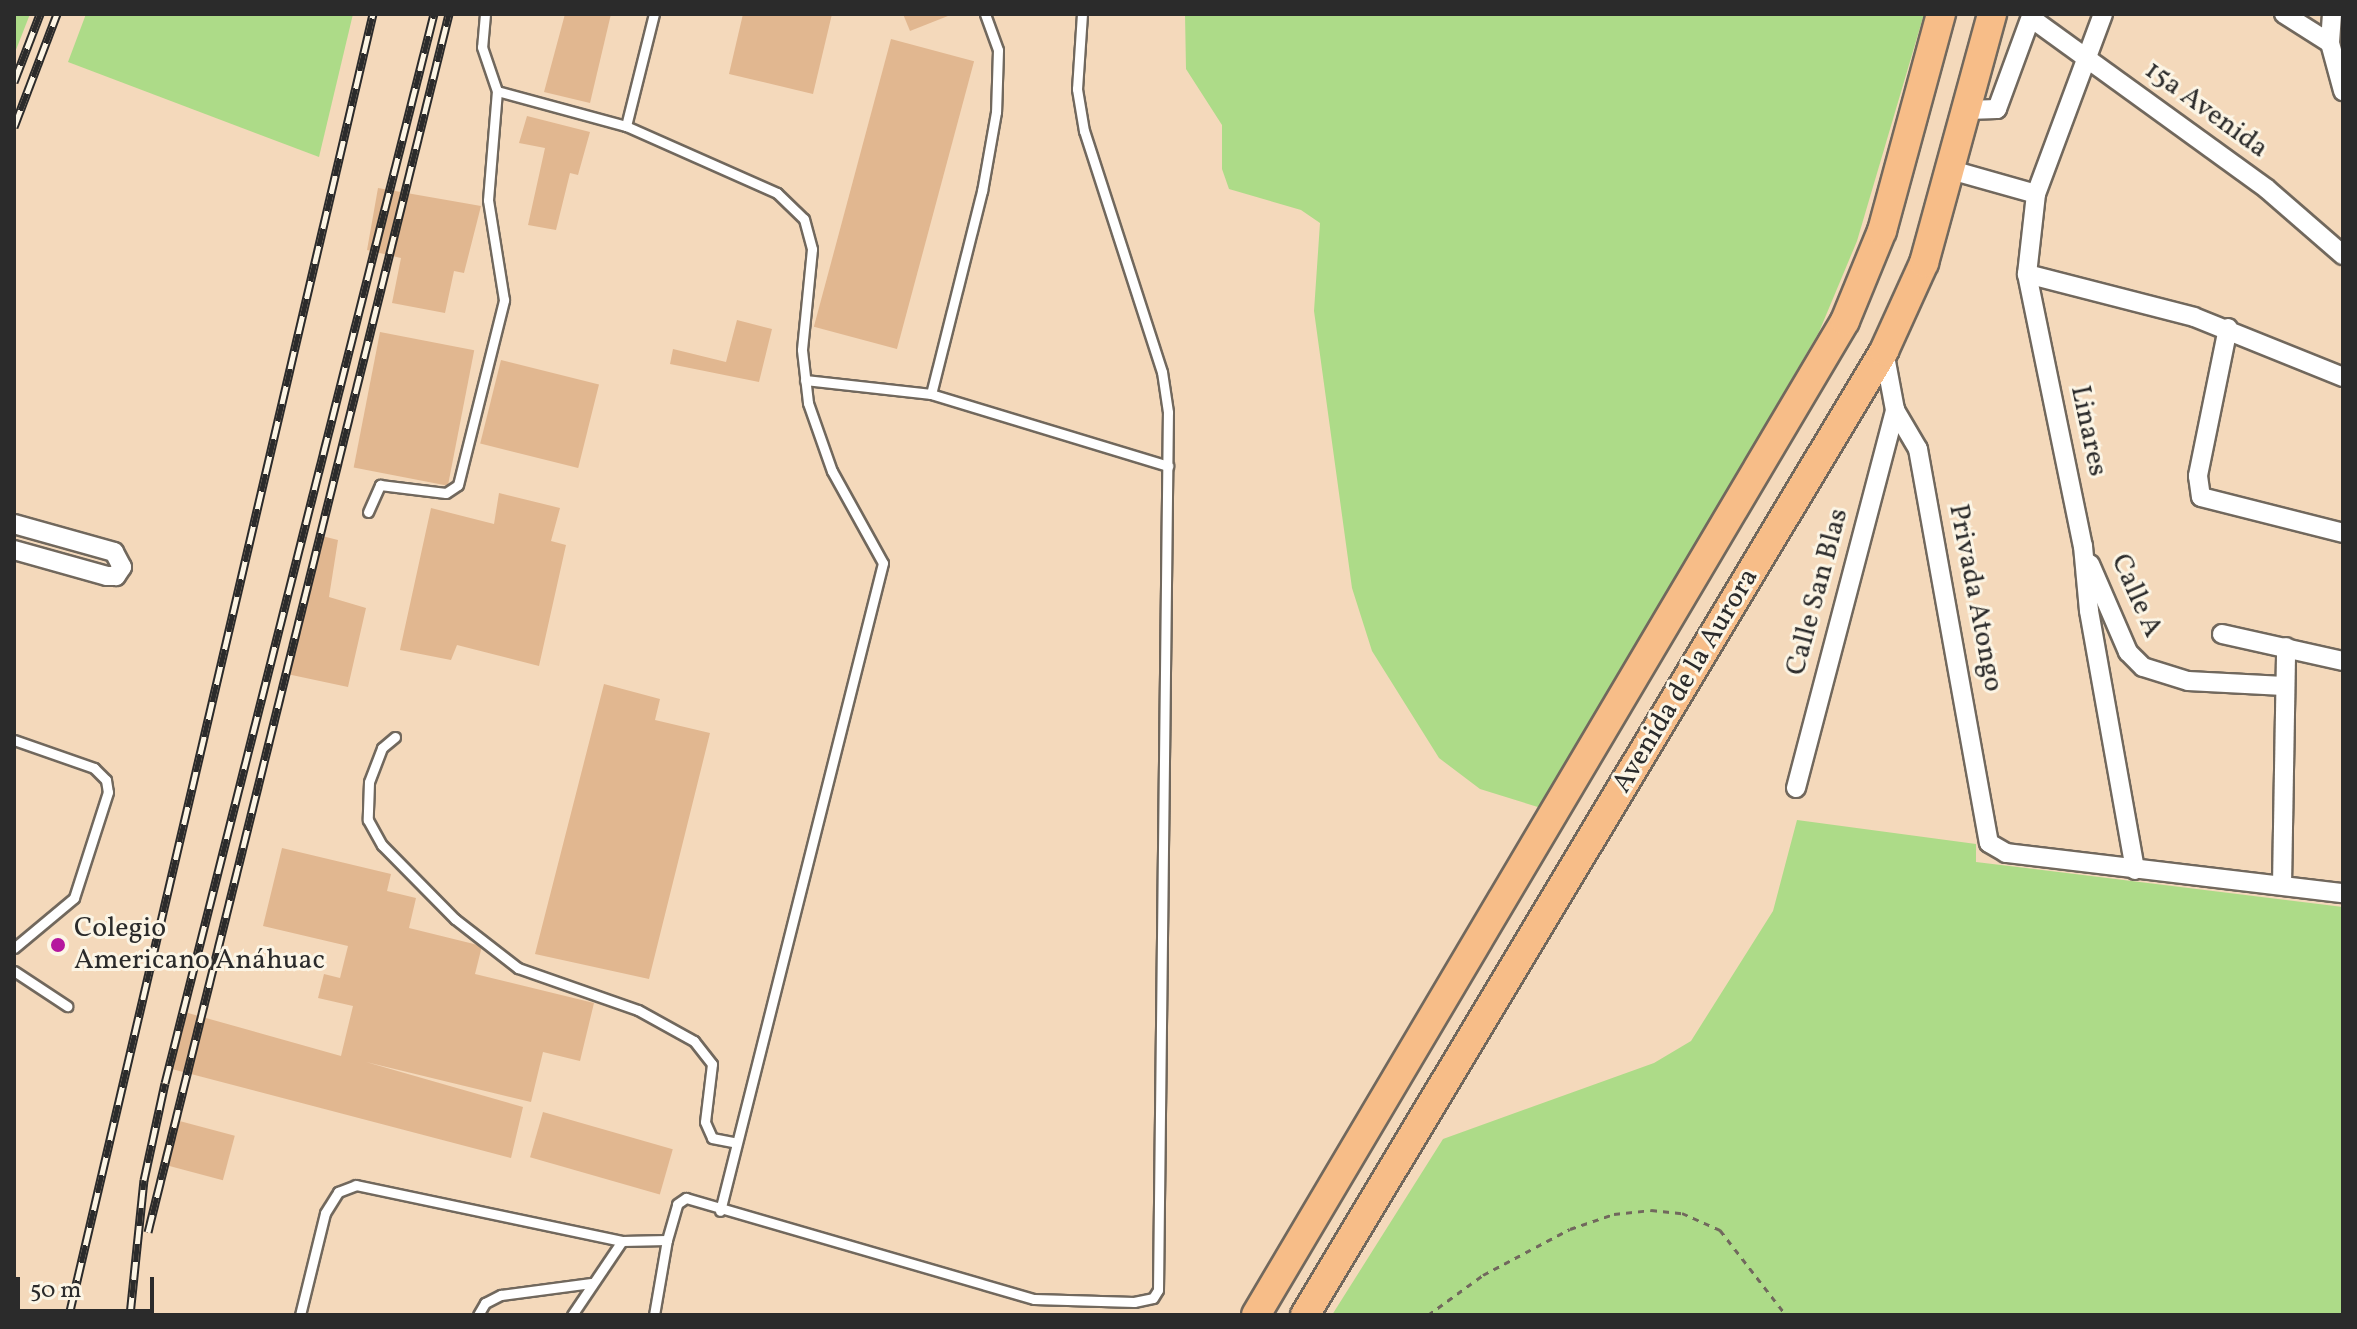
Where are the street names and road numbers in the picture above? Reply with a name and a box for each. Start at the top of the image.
street label: 15a Avenida [2138,54,2274,166]
street label: Linares [2062,383,2114,479]
street label: Privada Atongo [1940,501,2010,695]
street label: Calle San Blas [1780,505,1856,679]
street label: Calle A [2103,549,2169,643]
street label: Avenida de la Aurora [1606,563,1766,799]

